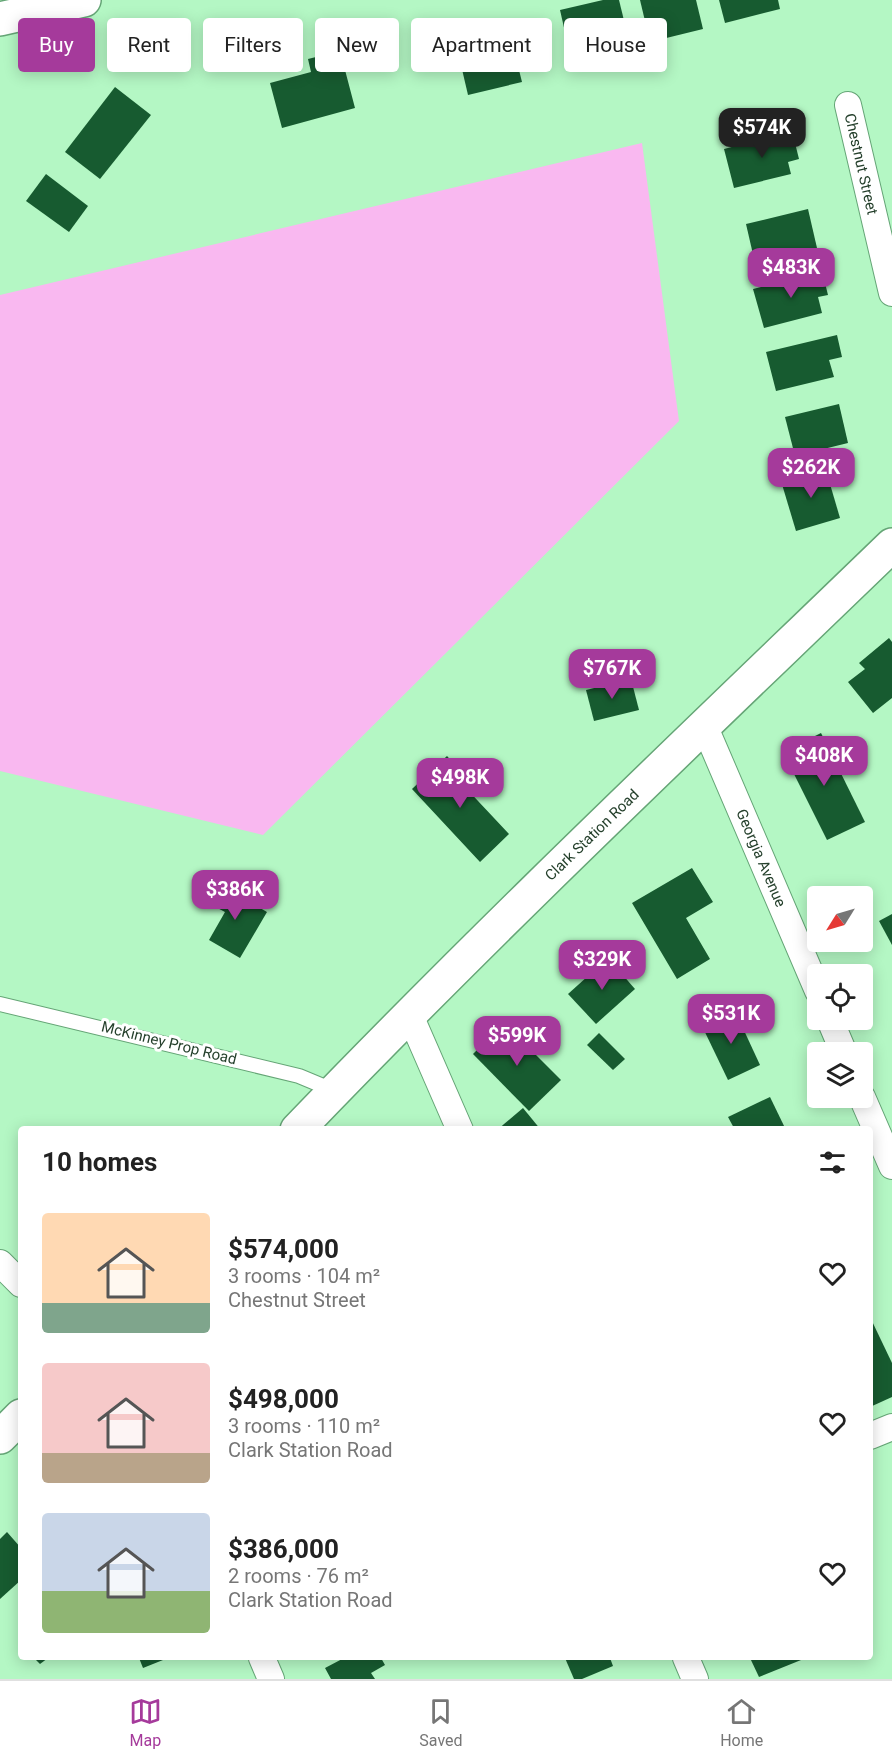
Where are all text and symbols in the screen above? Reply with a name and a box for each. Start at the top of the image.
chip: Buy [18,18,95,72]
chip: Rent [107,18,191,72]
chip: Filters [203,18,303,72]
chip: New [315,18,399,72]
chip: Apartment [411,18,552,72]
chip: House [564,18,667,72]
pin: $574K [720,108,804,159]
street label: Chestnut Street [841,112,881,216]
text: $574K [733,115,791,139]
pin: $483K [749,248,833,299]
text: $483K [762,255,820,279]
pin: $262K [769,448,853,499]
text: $262K [782,455,840,479]
pin: $767K [570,649,654,700]
text: $767K [583,656,641,680]
pin: $408K [782,736,866,787]
text: $408K [795,743,853,767]
pin: $498K [418,758,502,809]
text: $498K [431,765,489,789]
street label: Clark Station Road [541,786,643,884]
street label: Georgia Avenue [732,806,790,910]
pin: $386K [193,870,277,921]
text: $386K [206,877,264,901]
north arrow [807,886,873,952]
map controls [807,886,873,1108]
pin: $329K [560,940,644,991]
text: $329K [573,947,631,971]
button: locate [807,964,873,1030]
pin: $531K [689,994,773,1045]
text: $531K [702,1001,760,1025]
pin: $599K [475,1016,559,1067]
street label: McKinney Prop Road [100,1017,238,1069]
text: $599K [488,1023,546,1047]
button: layers [807,1042,873,1108]
icon: filters [816,1146,849,1179]
text: 10 homes [42,1147,157,1177]
text: $574,000 [228,1234,339,1264]
icon: home [90,1237,162,1309]
icon: heart [816,1257,849,1290]
text: 3 rooms · 104 m² [228,1264,380,1288]
text: Chestnut Street [228,1288,366,1312]
text: $498,000 [228,1384,339,1414]
icon: home [90,1387,162,1459]
icon: heart [816,1407,849,1440]
text: 3 rooms · 110 m² [228,1414,380,1438]
text: Clark Station Road [228,1438,393,1462]
text: $386,000 [228,1534,339,1564]
icon: home [90,1537,162,1609]
icon: heart [816,1557,849,1590]
text: 2 rooms · 76 m² [228,1564,369,1588]
text: Clark Station Road [228,1588,393,1612]
tab: Map [129,1695,162,1750]
tab: Saved [419,1695,463,1750]
tab: Home [720,1695,763,1750]

